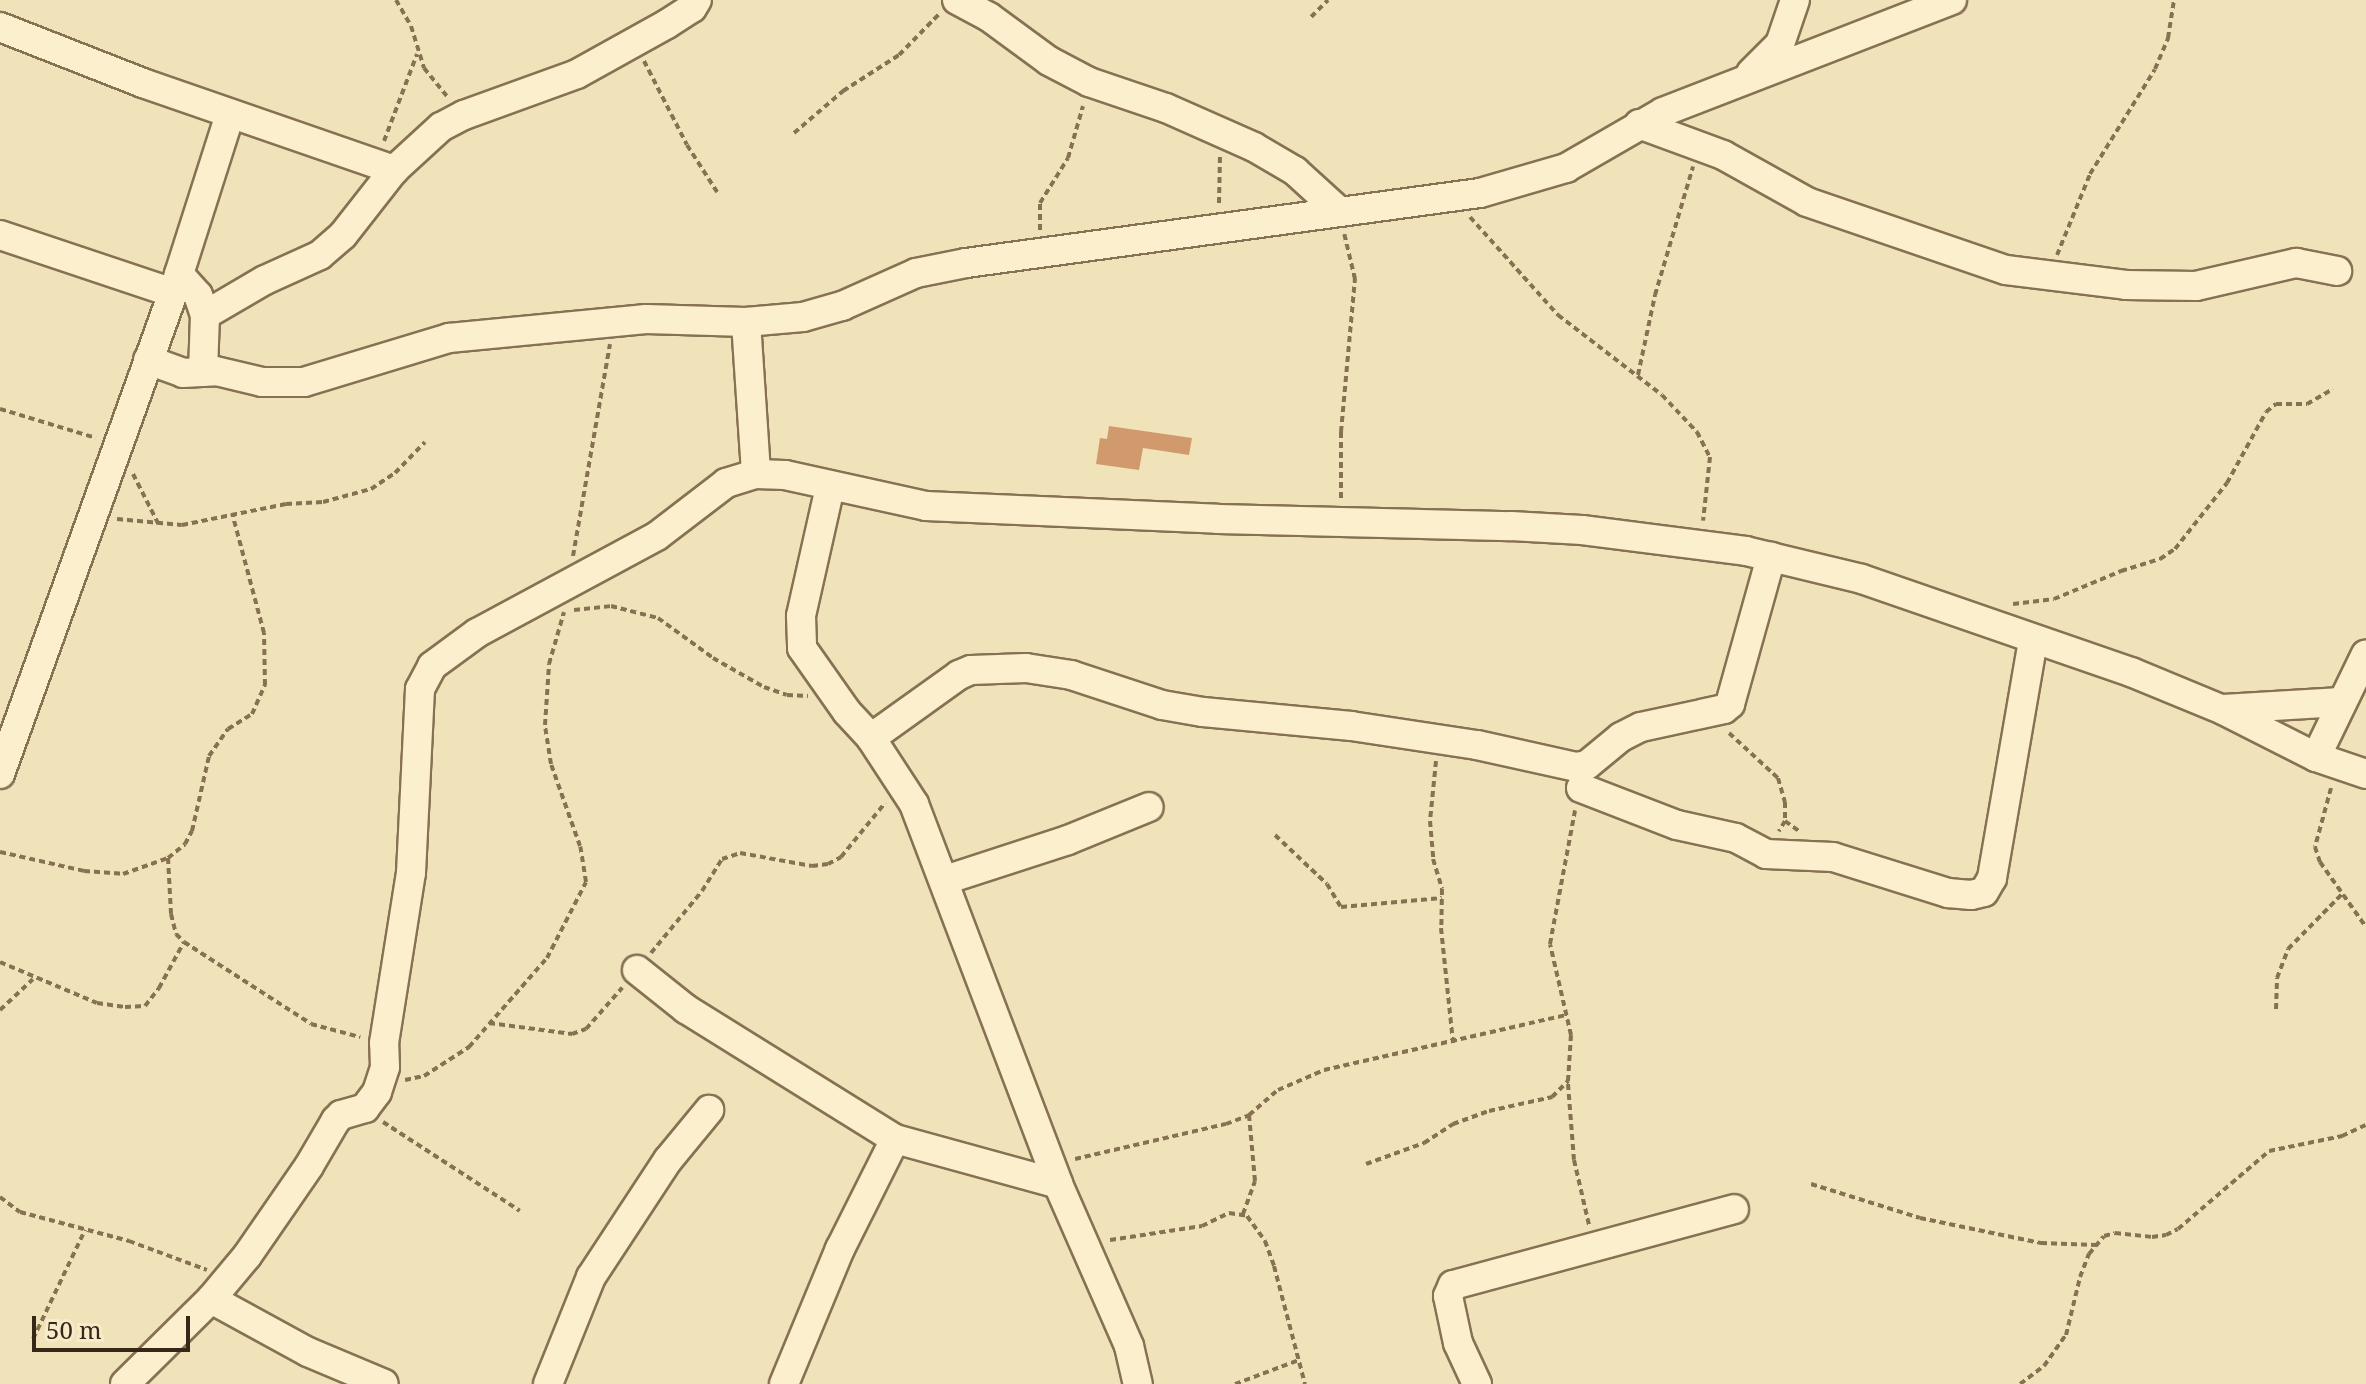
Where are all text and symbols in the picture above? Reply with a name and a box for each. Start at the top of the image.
scale bar [36,1300,194,1350]
text: 50 m [46,1313,102,1346]

